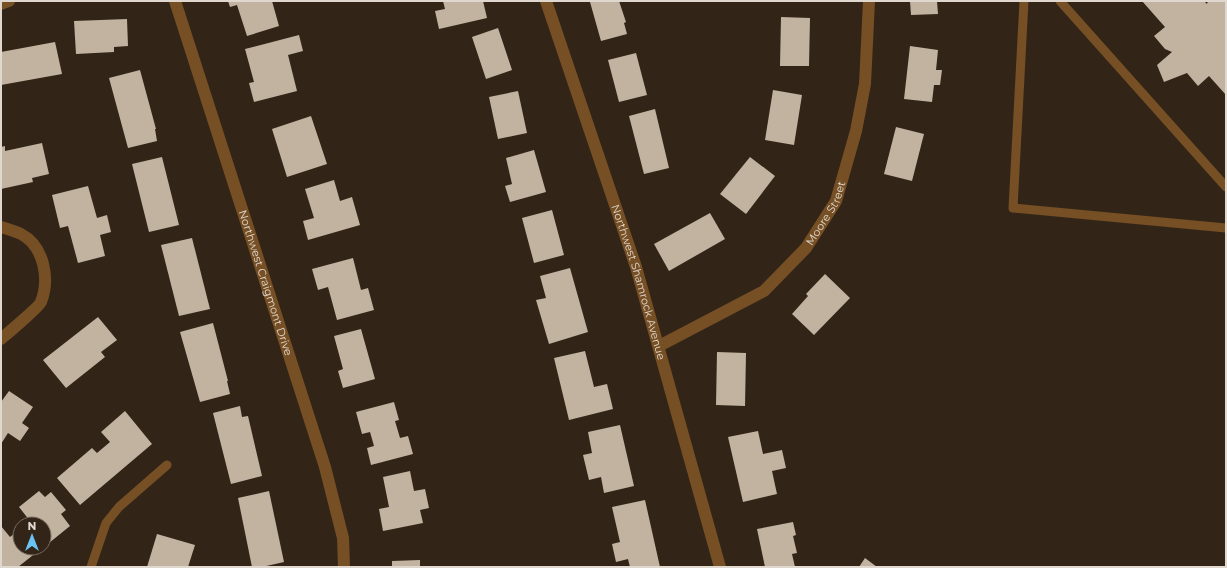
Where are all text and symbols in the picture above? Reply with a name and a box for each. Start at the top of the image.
street label: Moore Street [803,179,848,248]
street label: Northwest Shamrock Avenue [608,202,669,362]
street label: Northwest Craigmont Drive [236,208,296,358]
north arrow [12,516,52,556]
text: N [28,519,36,533]

